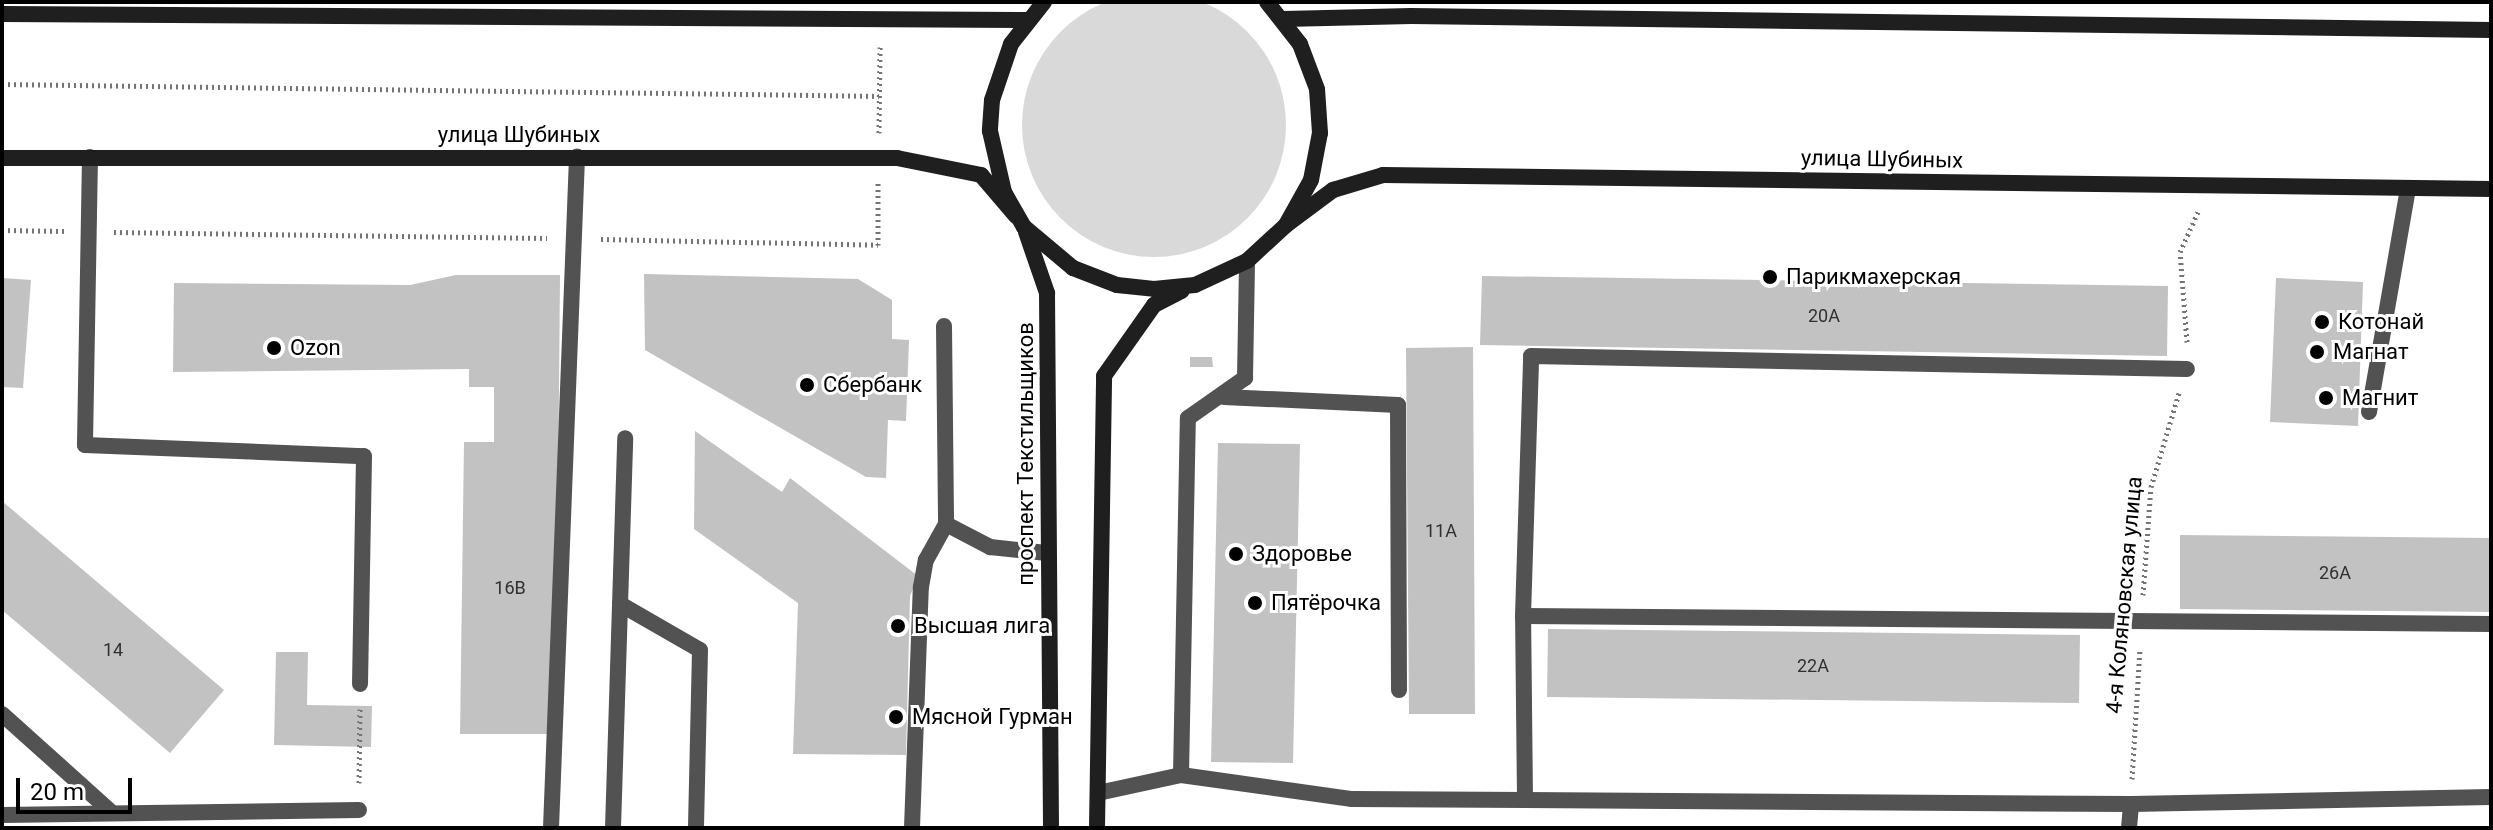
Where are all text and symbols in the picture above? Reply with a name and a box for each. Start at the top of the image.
street label: улица Шубиных [438,122,600,148]
street label: улица Шубиных [1801,144,1963,174]
place label: Парикмахерская [1786,264,1961,290]
marker: Парикмахерская [1761,268,1779,286]
house number: 20А [1808,305,1840,327]
place label: Котонай [2338,309,2424,335]
marker: Котонай [2313,313,2331,331]
street label: проспект Текстильщиков [1013,322,1039,586]
place label: Ozon [290,335,341,361]
marker: Ozon [265,339,283,357]
place label: Магнат [2333,339,2408,365]
marker: Магнат [2308,343,2326,361]
place label: Сбербанк [823,372,922,398]
marker: Сбербанк [798,376,816,394]
place label: Магнит [2342,385,2418,411]
marker: Магнит [2317,389,2335,407]
street label: 4-я Коляновская улица [2100,475,2148,715]
house number: 11А [1425,520,1457,542]
place label: Здоровье [1252,541,1352,567]
marker: Здоровье [1227,545,1245,563]
house number: 26А [2319,562,2351,584]
house number: 16В [494,577,526,599]
place label: Пятёрочка [1271,590,1381,616]
marker: Пятёрочка [1246,594,1264,612]
place label: Высшая лига [914,613,1050,639]
marker: Высшая лига [889,617,907,635]
house number: 14 [103,639,123,661]
house number: 22А [1797,655,1829,677]
place label: Мясной Гурман [912,704,1073,730]
marker: Мясной Гурман [887,708,905,726]
scale bar [20,762,136,812]
text: 20 m [30,778,84,806]

